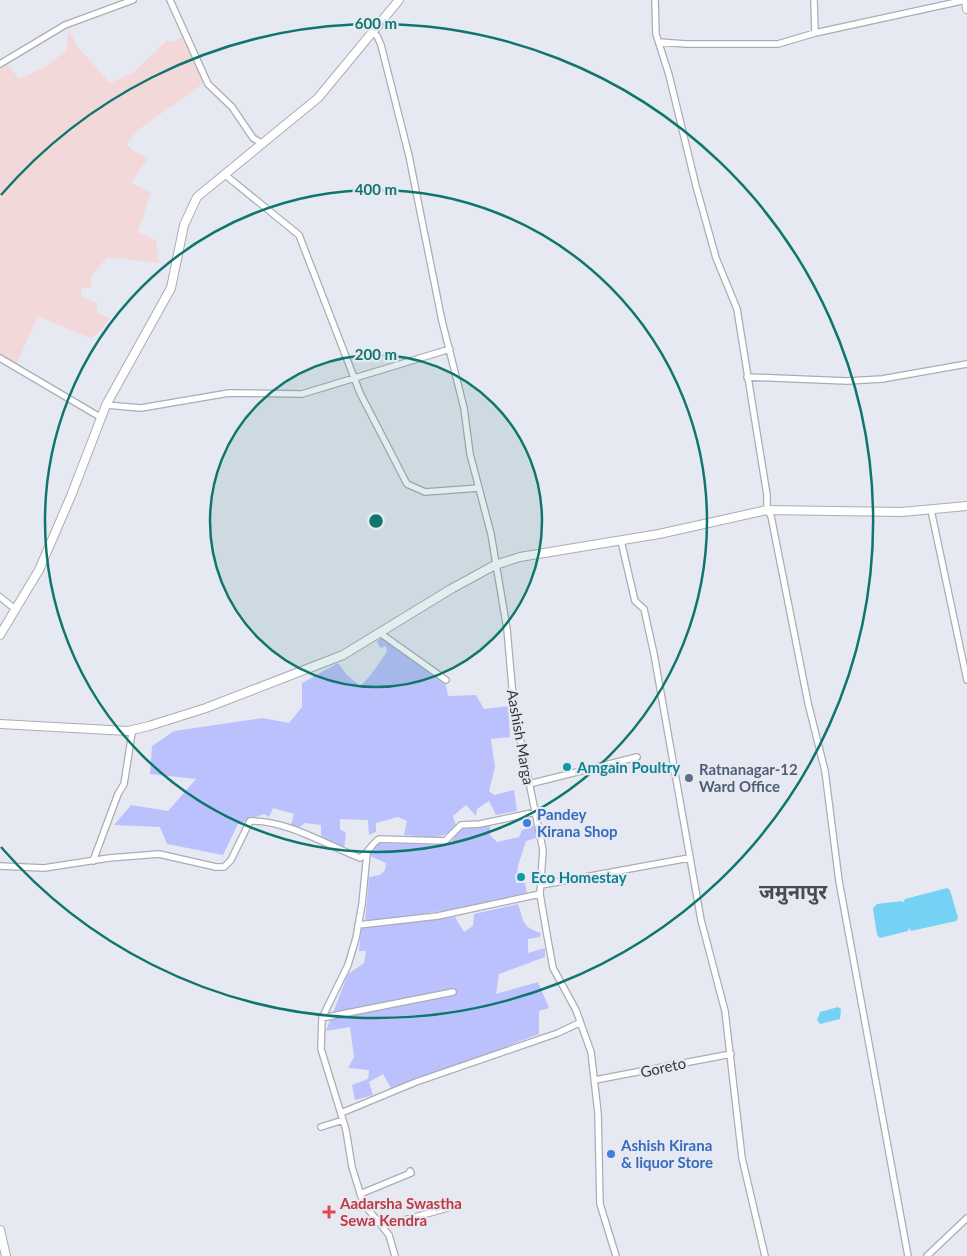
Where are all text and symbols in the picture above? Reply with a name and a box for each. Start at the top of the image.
text: 600 m [355,14,397,32]
text: 400 m [355,180,397,198]
text: 200 m [355,345,397,363]
centre of rings [367,512,385,530]
street label: Aashish Marga [504,688,538,786]
place label: Amgain Poultry [576,758,680,776]
place label: Ratnanagar-12 Ward Office [699,760,798,795]
marker: Amgain Poultry [561,761,573,773]
marker: Ratnanagar-12 Ward Office [683,772,695,784]
place label: Pandey Kirana Shop [537,805,618,840]
marker: Pandey Kirana Shop [521,817,533,829]
place label: Eco Homestay [531,868,627,886]
marker: Eco Homestay [515,871,527,883]
district label: जमुनापुर [759,879,828,905]
street label: Goreto [639,1053,687,1081]
place label: Ashish Kirana & liquor Store [620,1136,713,1171]
marker: Ashish Kirana & liquor Store [605,1148,617,1160]
place label: Aadarsha Swastha Sewa Kendra [339,1194,462,1229]
marker: Aadarsha Swastha Sewa Kendra [322,1205,336,1219]

